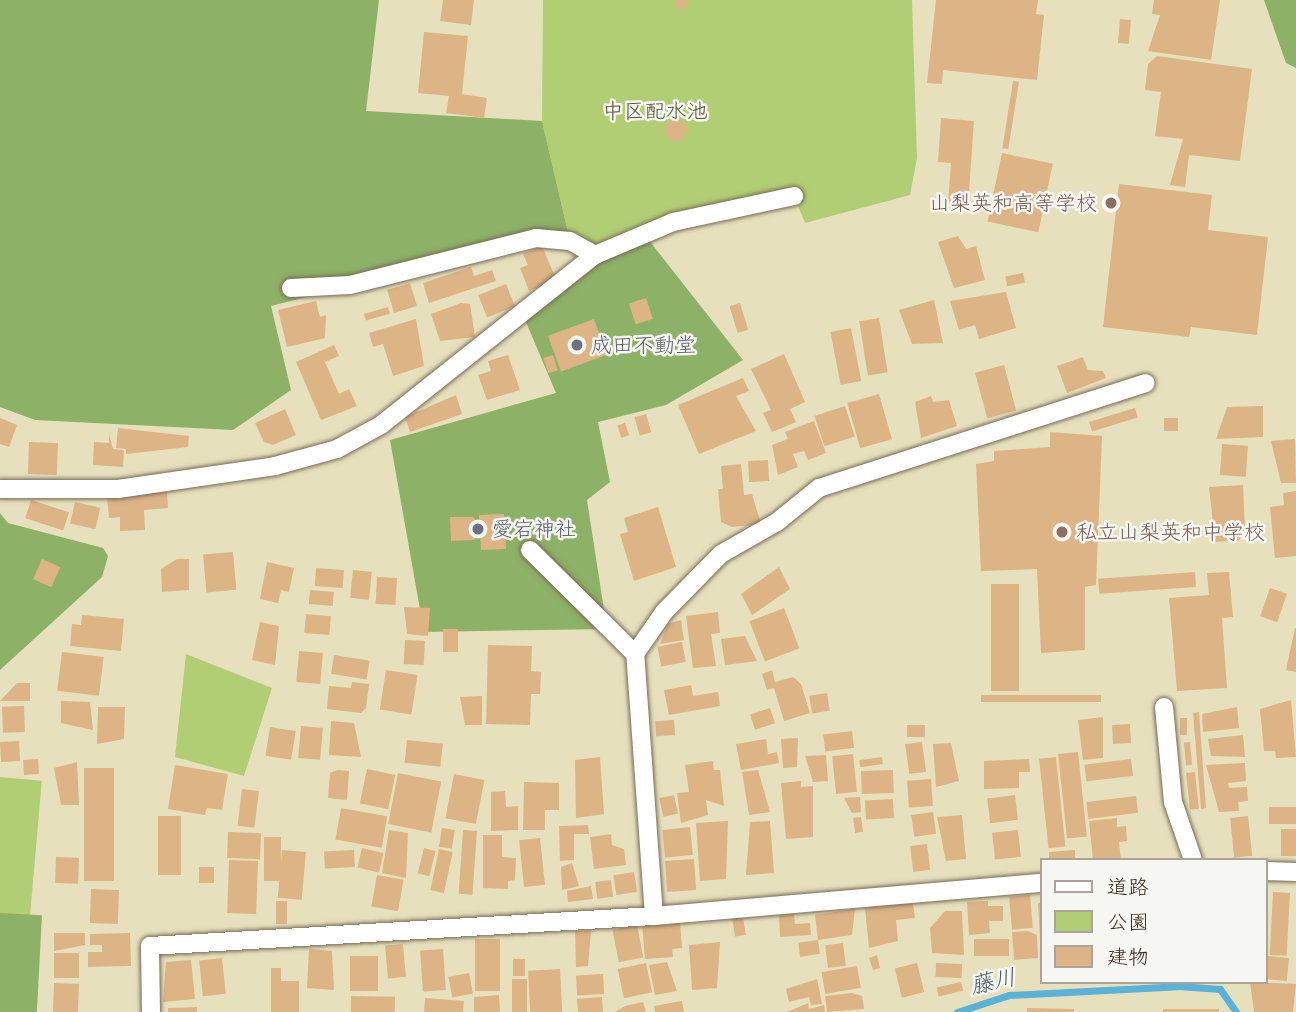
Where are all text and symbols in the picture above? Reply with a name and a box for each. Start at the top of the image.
park label: 中区配水池 [603,98,707,124]
place label: 山梨英和高等学校 [929,190,1097,216]
marker: 山梨英和高等学校 [1103,195,1119,211]
place label: 成田不動堂 [591,332,696,358]
marker: 成田不動堂 [569,337,585,353]
place label: 愛宕神社 [492,516,576,542]
place label: 私立山梨英和中学校 [1076,519,1265,545]
marker: 愛宕神社 [470,521,486,537]
marker: 私立山梨英和中学校 [1054,524,1070,540]
legend [1040,858,1268,984]
text: 道路 [1107,868,1149,906]
text: 公園 [1107,903,1149,941]
text: 建物 [1107,938,1149,976]
water label: 藤川 [968,964,1018,1000]

